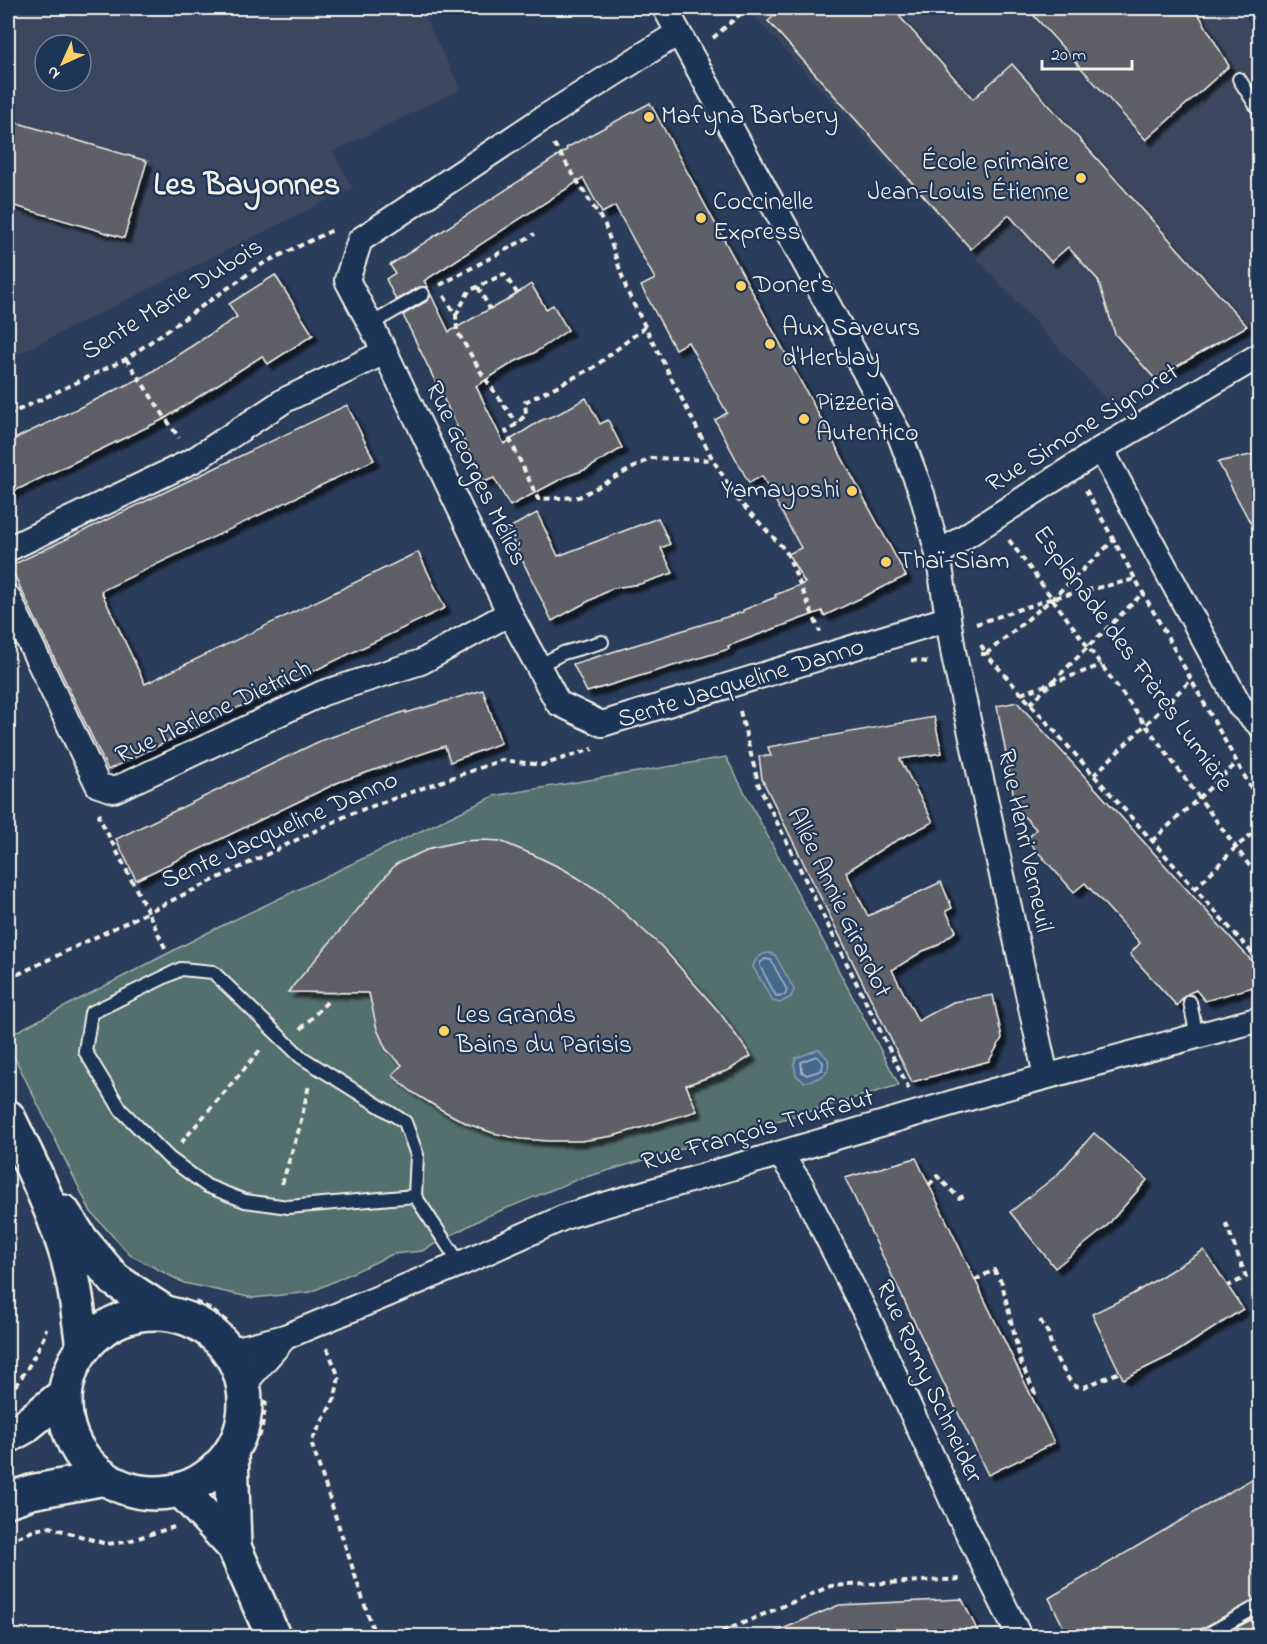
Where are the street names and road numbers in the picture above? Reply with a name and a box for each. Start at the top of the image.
street label: Sente Marie Dubois [75,229,271,371]
street label: Rue Simone Signoret [979,354,1187,504]
street label: Rue Georges Méliès [414,375,536,573]
street label: Esplanade des Frères Lumière [1022,518,1242,800]
street label: Sente Jacqueline Danno [613,628,869,740]
street label: Rue Marlene Dietrich [109,651,319,775]
street label: Rue Henri Verneuil [986,746,1062,936]
street label: Sente Jacqueline Danno [155,762,405,900]
street label: Allée Annie Girardot [776,802,901,1005]
street label: Rue François Truffaut [637,1080,879,1182]
street label: Rue Romy Schneider [864,1274,992,1491]

